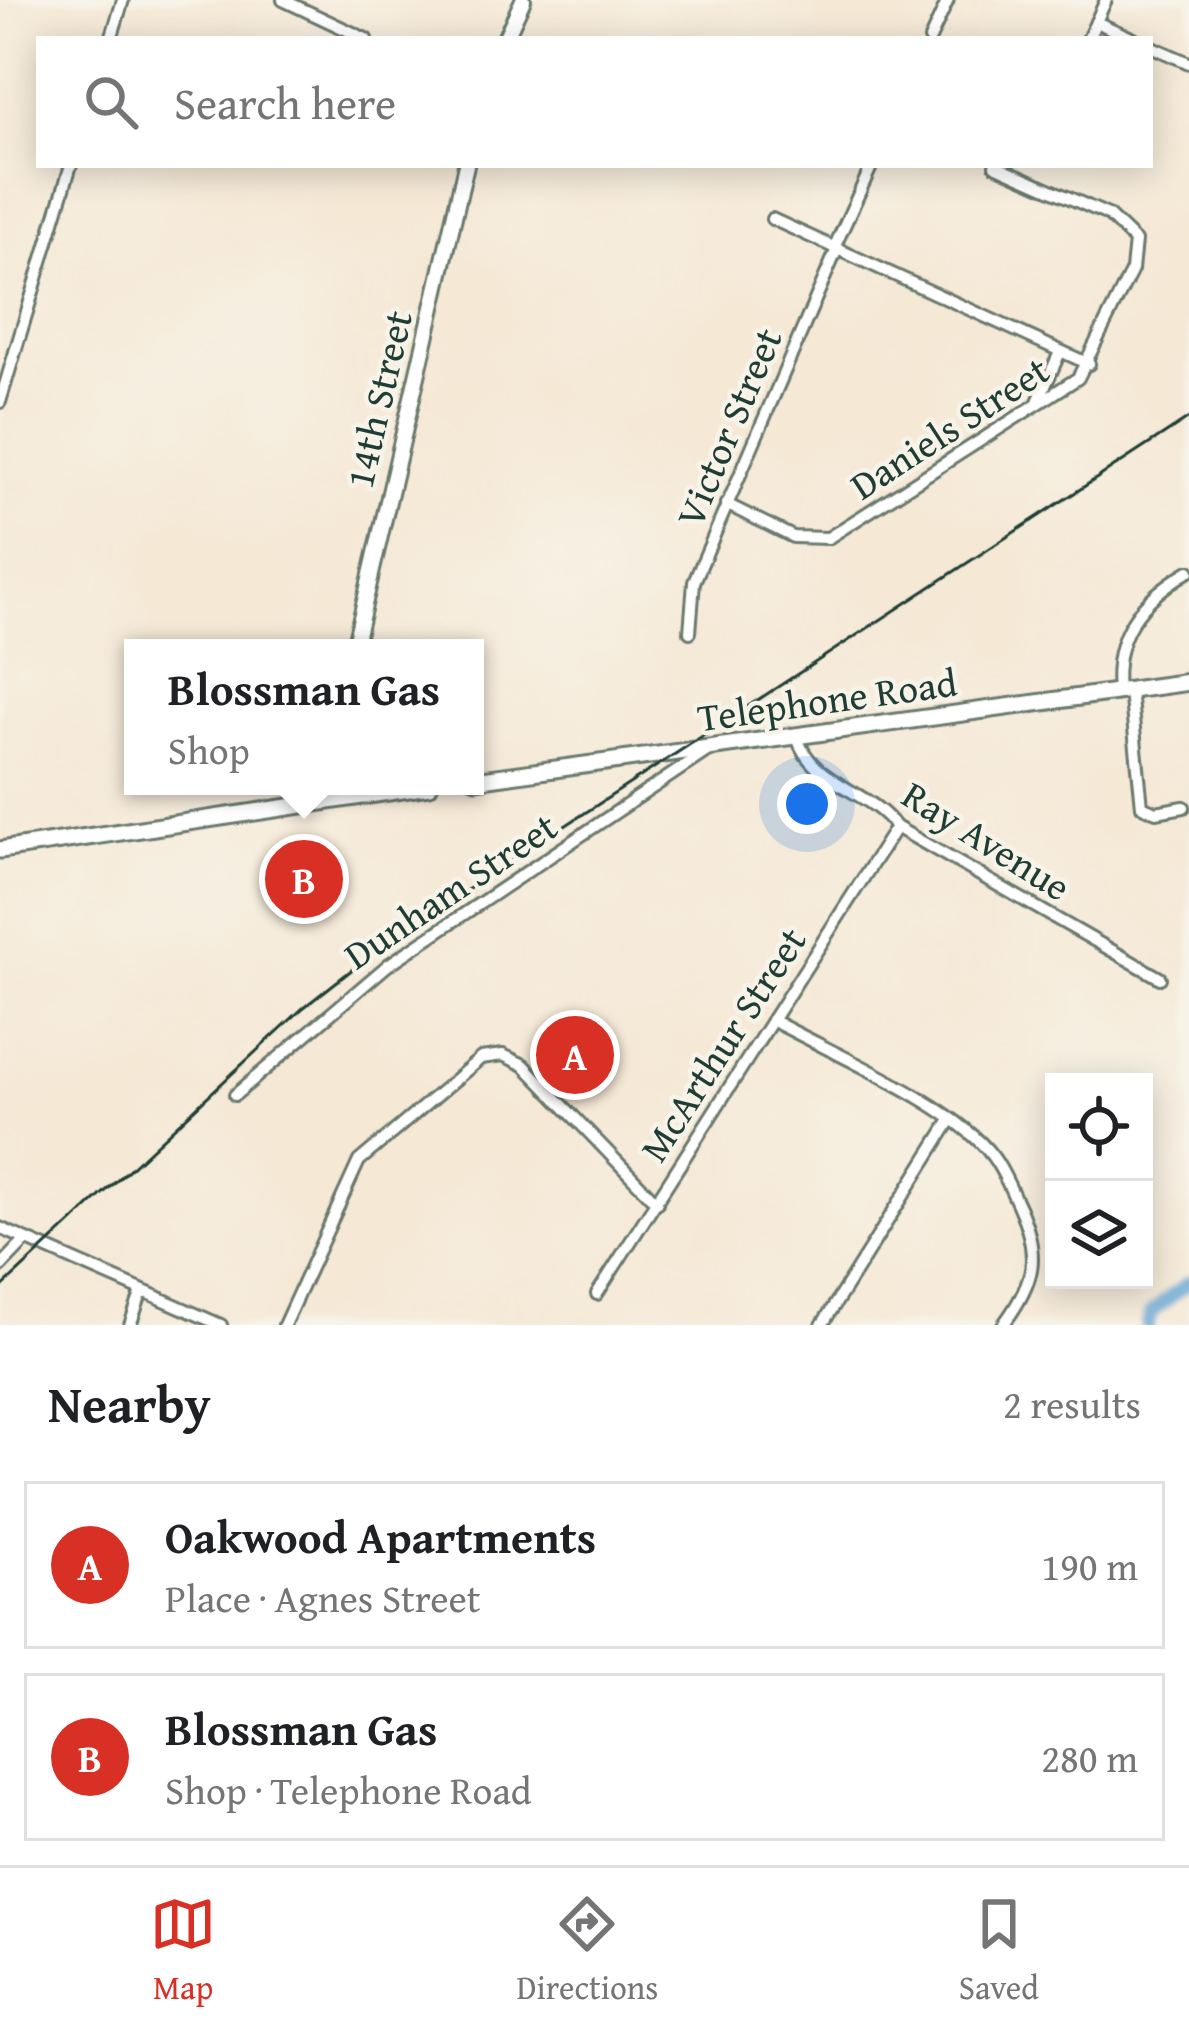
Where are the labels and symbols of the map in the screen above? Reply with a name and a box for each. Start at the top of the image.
street label: 14th Street [330,304,426,493]
street label: Victor Street [661,319,795,535]
street label: Daniels Street [838,341,1060,513]
street label: Telephone Road [694,653,960,745]
street label: Ray Avenue [892,766,1082,914]
your location [777,774,837,834]
street label: Dunham Street [332,797,568,982]
pin: B [265,834,343,924]
street label: McArthur Street [625,915,819,1172]
pin: A [536,1010,614,1100]

